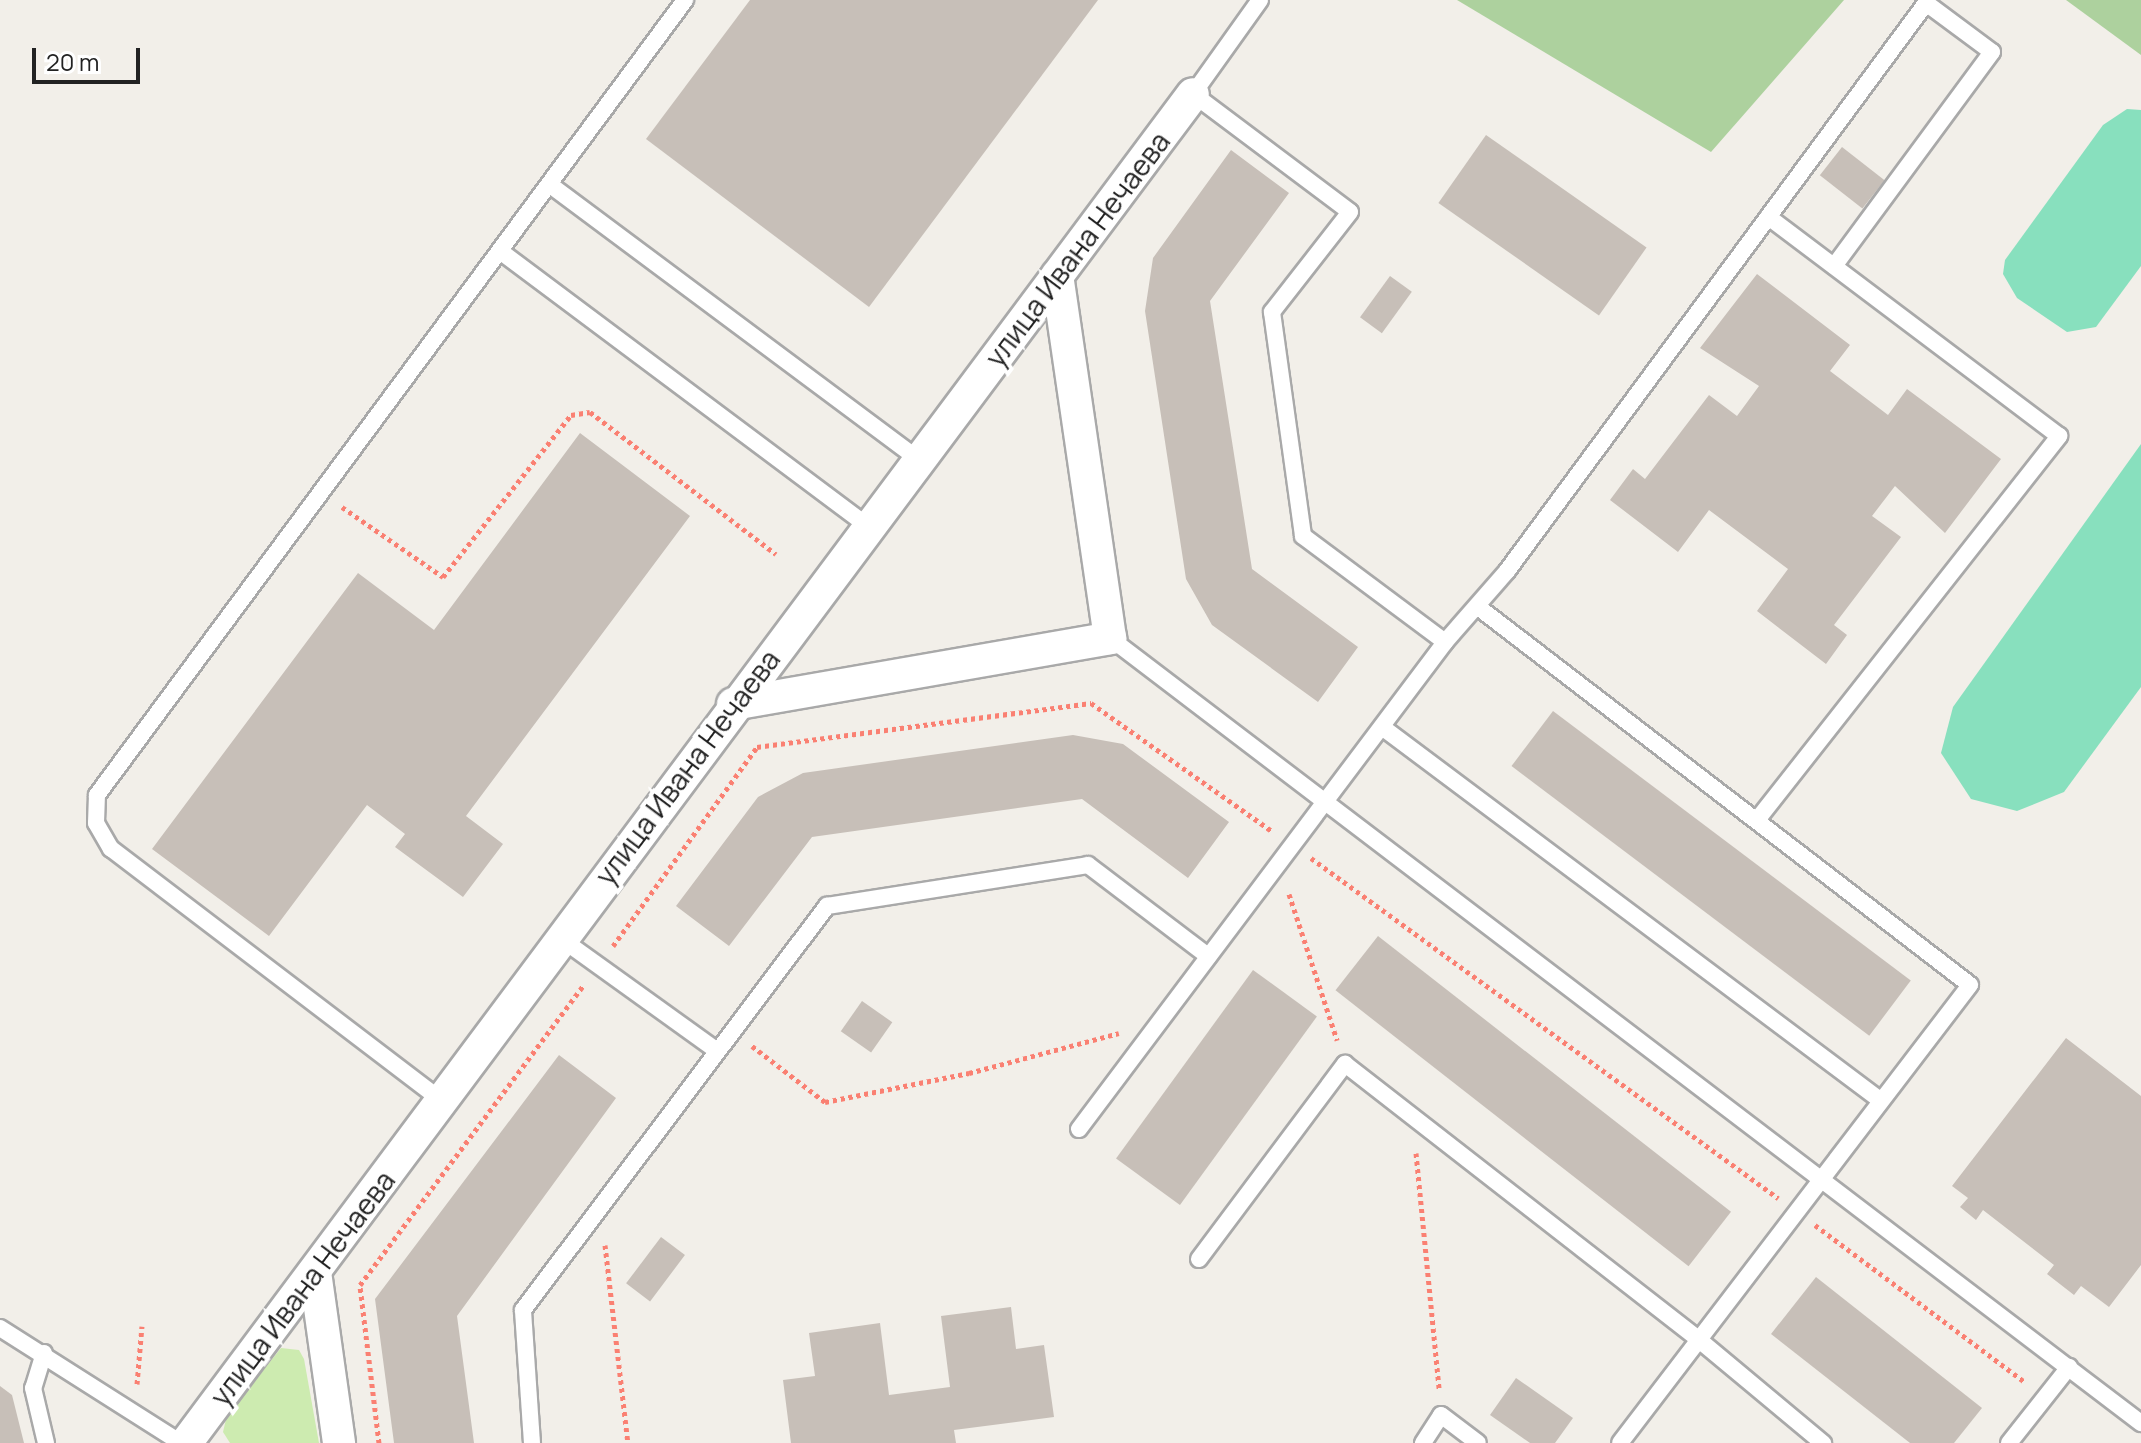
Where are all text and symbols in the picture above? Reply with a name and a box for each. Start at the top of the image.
scale bar [36,32,144,82]
text: 20 m [46,45,99,78]
street label: улица Ивана Нечаева [978,125,1176,373]
street label: улица Ивана Нечаева [588,643,786,891]
street label: улица Ивана Нечаева [203,1164,401,1412]

